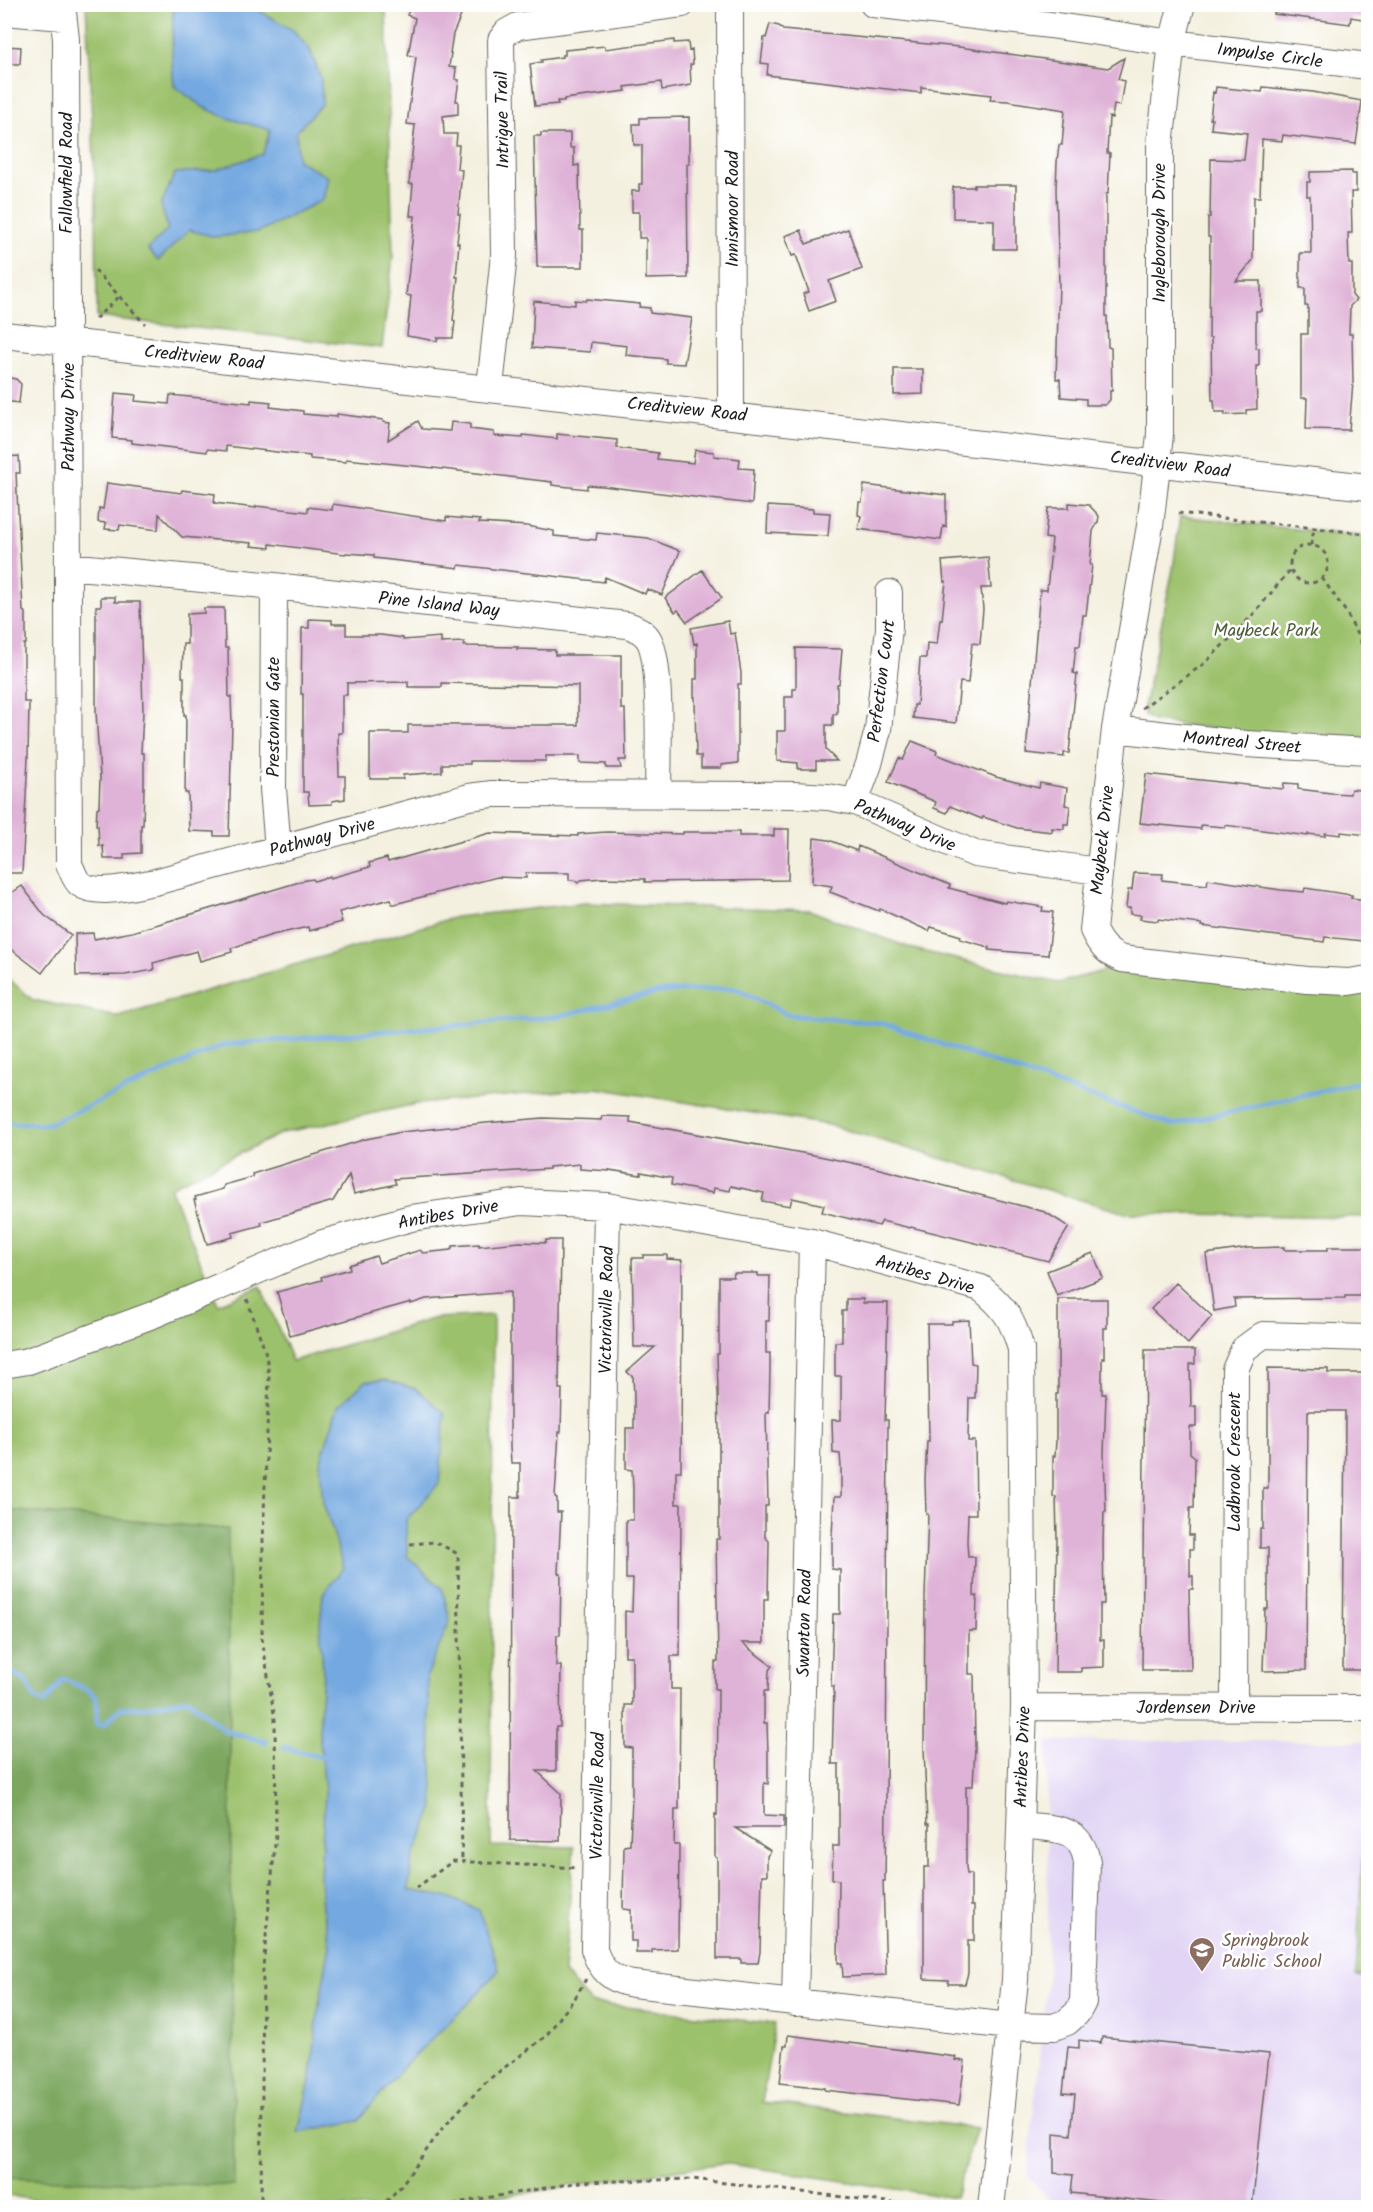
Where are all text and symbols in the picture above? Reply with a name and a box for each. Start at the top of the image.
street label: Impulse Circle [1215,36,1324,77]
street label: Intrigue Trail [488,70,519,169]
street label: Fallowfield Road [53,111,82,234]
street label: Innismoor Road [719,150,748,267]
street label: Ingleborough Drive [1146,163,1175,303]
street label: Creditview Road [142,338,266,379]
street label: Pathway Drive [55,363,84,471]
street label: Creditview Road [625,390,749,431]
street label: Creditview Road [1108,444,1232,487]
street label: Pine Island Way [377,585,501,626]
street label: Perfection Court [861,617,905,744]
park label: Maybeck Park [1214,617,1319,646]
street label: Prestonian Gate [260,657,289,777]
street label: Montreal Street [1181,724,1303,763]
street label: Maybeck Drive [1083,784,1124,896]
street label: Pathway Drive [849,792,960,861]
street label: Pathway Drive [266,810,379,867]
street label: Antibes Drive [396,1192,501,1239]
street label: Victoriaville Road [592,1245,623,1374]
street label: Antibes Drive [872,1247,978,1303]
street label: Ladbrook Crescent [1221,1391,1250,1532]
street label: Swanton Road [790,1568,821,1677]
street label: Jordensen Drive [1136,1694,1256,1723]
street label: Antibes Drive [1007,1706,1040,1808]
street label: Victoriaville Road [583,1731,614,1860]
place label: Springbrook Public School [1222,1927,1322,1977]
school or university icon: Springbrook Public School [1187,1935,1217,1973]

